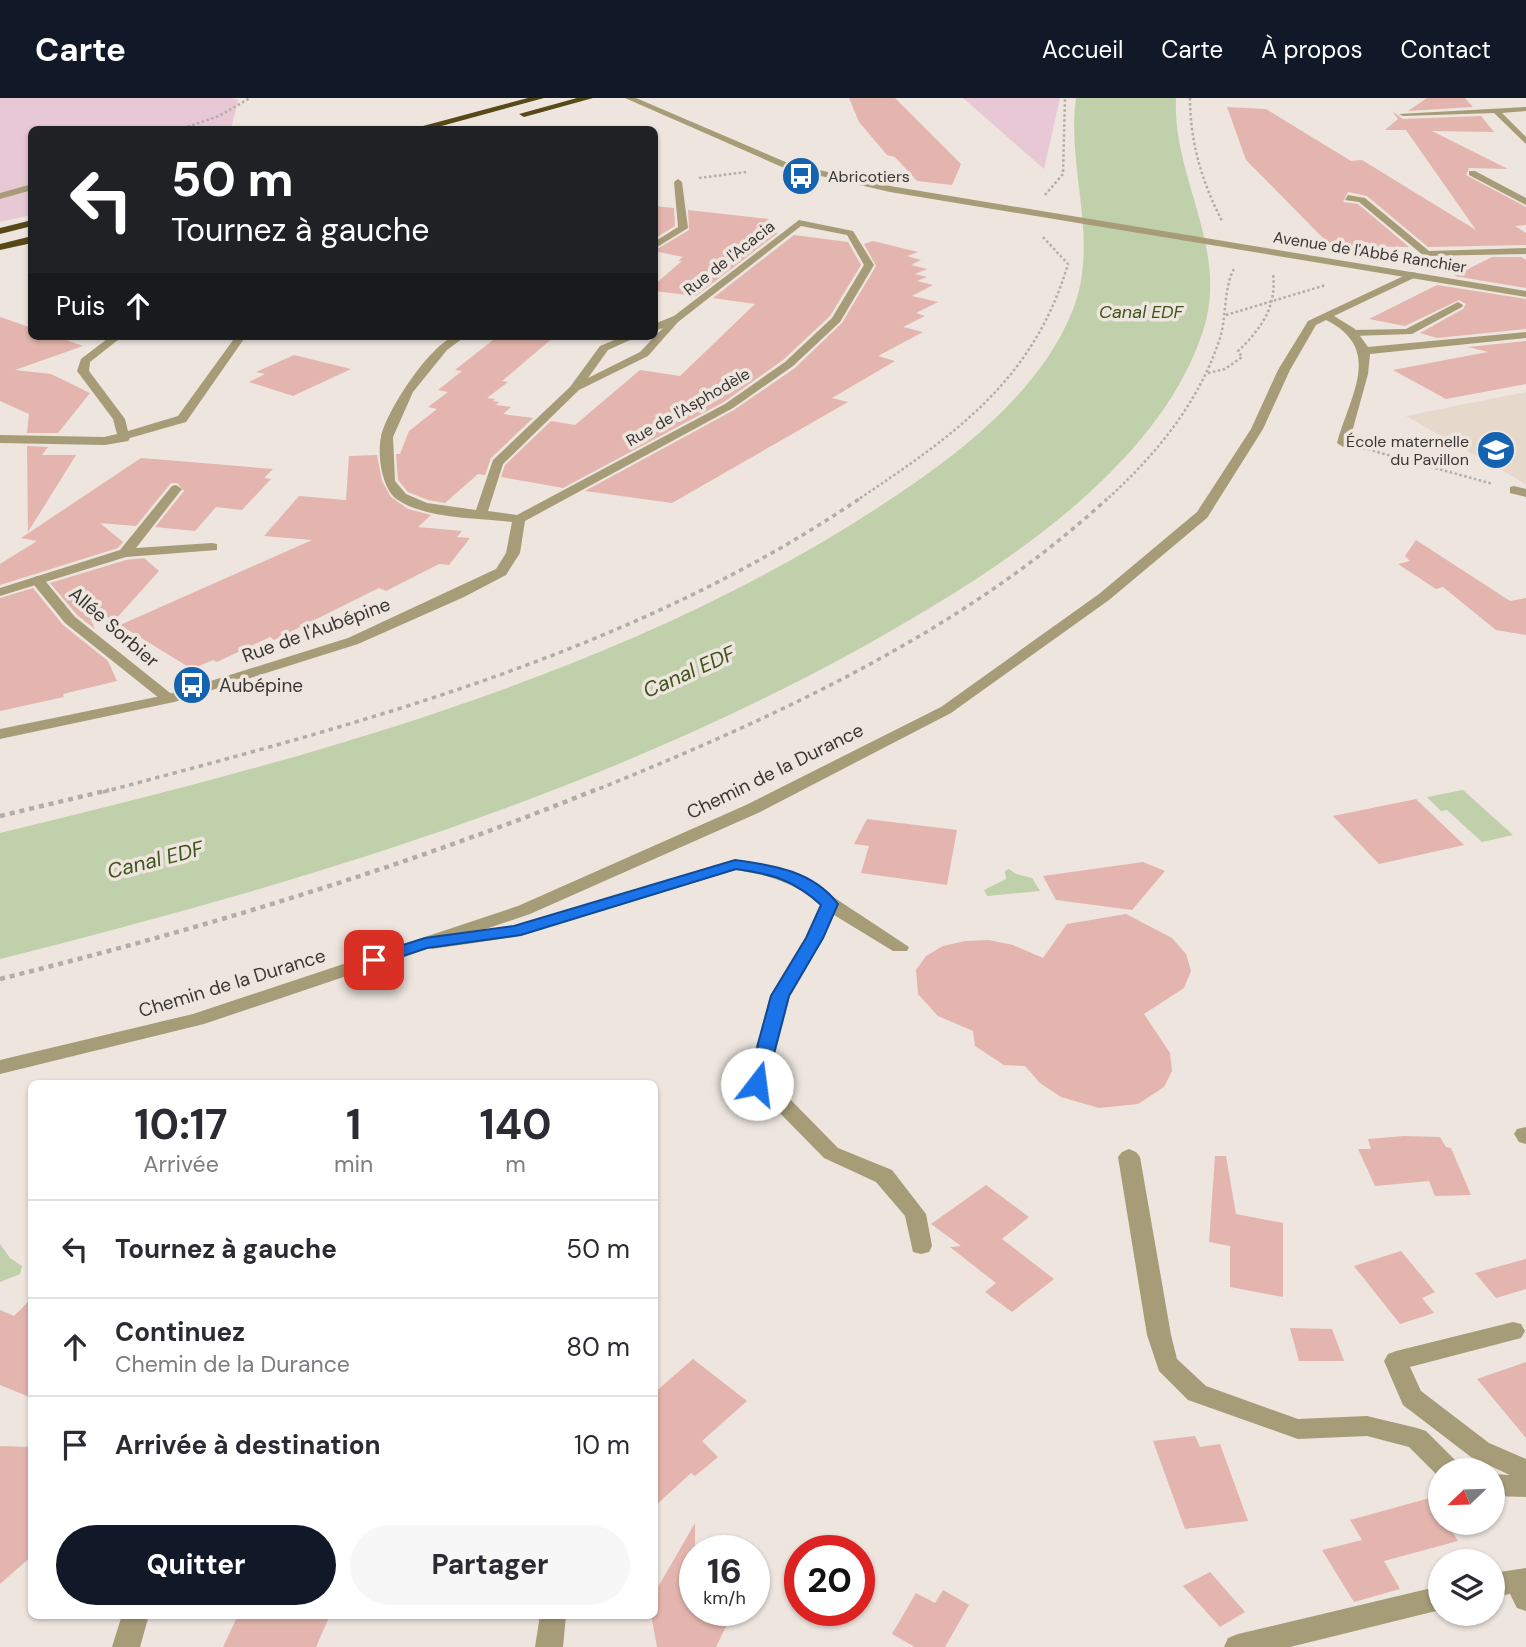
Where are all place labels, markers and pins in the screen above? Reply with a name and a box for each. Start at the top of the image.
bus stop icon: Abricotiers [780,155,822,197]
place label: Abricotiers [828,166,910,187]
school or university icon: École maternelle du Pavillon [1475,429,1517,471]
place label: École maternelle du Pavillon [1346,431,1469,470]
bus stop icon: Aubépine [171,664,213,706]
place label: Aubépine [219,673,303,698]
pin [344,930,404,990]

